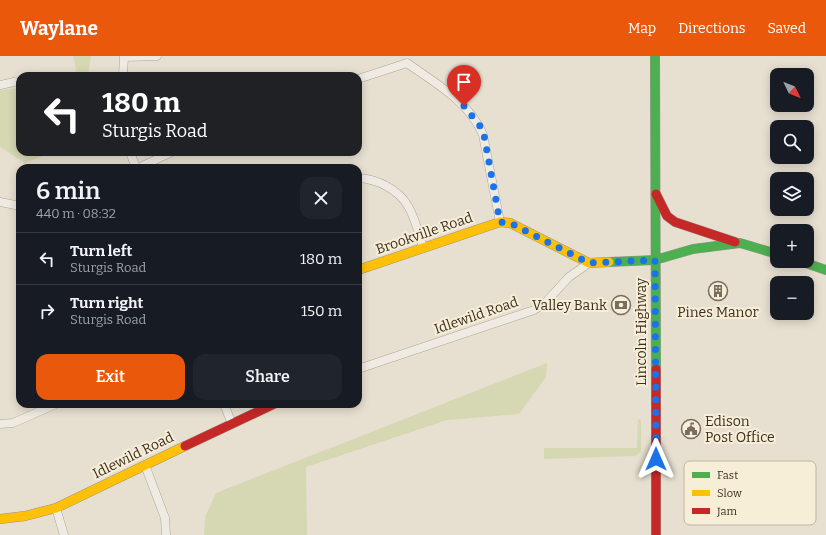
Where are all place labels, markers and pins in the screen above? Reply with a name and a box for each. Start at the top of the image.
pin [447,65,481,106]
building icon: Pines Manor [707,280,729,302]
bank icon: Valley Bank [610,294,632,316]
place label: Valley Bank [532,297,607,314]
place label: Pines Manor [677,304,759,321]
place label: Edison Post Office [705,413,775,446]
public building icon: Edison Post Office [680,418,702,440]

